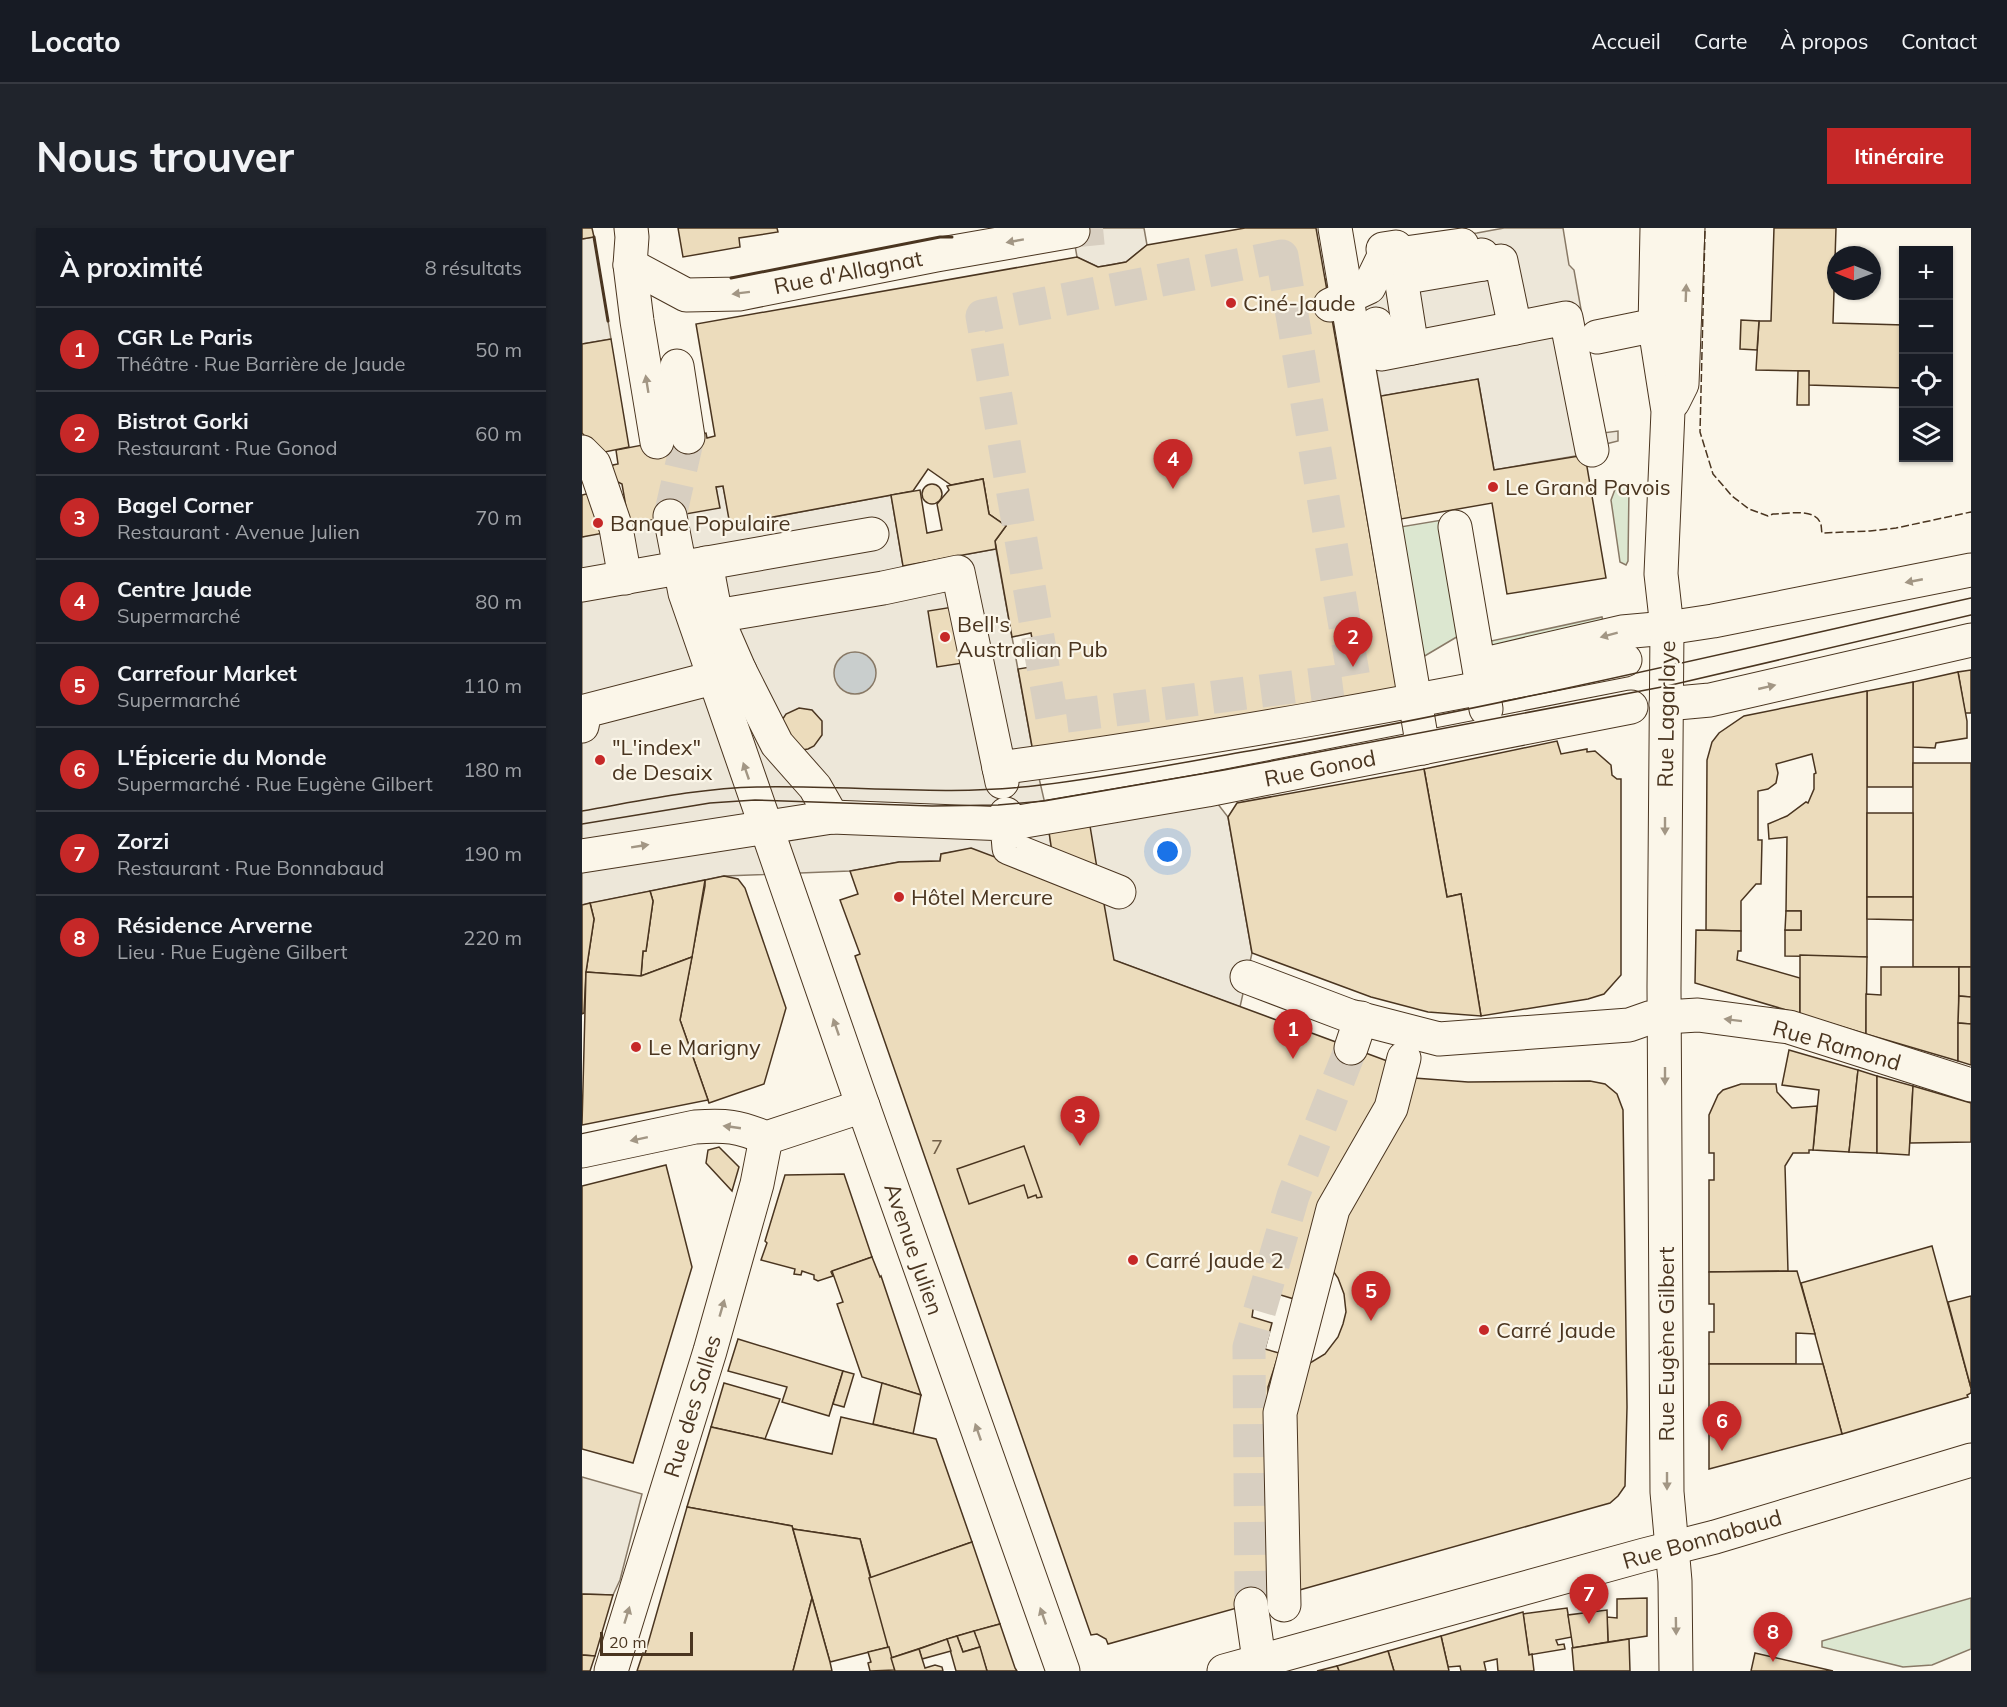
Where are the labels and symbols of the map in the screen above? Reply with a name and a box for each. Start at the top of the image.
one-way arrow [1006,237,1025,246]
street label: Rue d'Allagnat [771,244,925,300]
north arrow [1827,246,1881,300]
one-way arrow [1681,284,1690,303]
one-way arrow [731,288,750,297]
place label: Ciné-Jaude [1243,289,1356,317]
marker: Ciné-Jaude [1224,296,1238,310]
one-way arrow [643,375,652,394]
pin: 4 [1154,440,1192,489]
place label: Le Grand Pavois [1505,473,1671,501]
marker: Le Grand Pavois [1486,480,1500,494]
place label: Banque Populaire [610,509,790,537]
marker: Banque Populaire [591,516,605,530]
one-way arrow [1904,577,1923,586]
place label: Bell's Australian Pub [957,610,1108,663]
pin: 2 [1334,618,1372,667]
marker: Bell's Australian Pub [938,630,952,644]
one-way arrow [1600,631,1618,641]
street label: Rue Lagarlaye [1651,640,1681,788]
one-way arrow [1758,682,1777,691]
place label: "L'index" de Desaix [612,733,713,786]
street label: Rue Gonod [1262,743,1378,793]
marker: "L'index" de Desaix [593,753,607,767]
one-way arrow [741,762,750,780]
one-way arrow [1660,816,1670,835]
your location [1153,837,1182,866]
one-way arrow [630,842,649,851]
place label: Hôtel Mercure [911,883,1053,911]
marker: Hôtel Mercure [892,890,906,904]
pin: 1 [1274,1010,1312,1059]
street label: Rue Ramond [1770,1013,1904,1077]
one-way arrow [1723,1015,1742,1024]
one-way arrow [831,1018,841,1036]
place label: Le Marigny [648,1033,761,1061]
marker: Le Marigny [629,1040,643,1054]
one-way arrow [1660,1067,1670,1086]
pin: 3 [1060,1096,1100,1146]
one-way arrow [722,1122,741,1132]
house number: 7 [931,1134,943,1159]
one-way arrow [629,1135,648,1144]
street label: Avenue Julien [878,1179,950,1319]
place label: Carré Jaude 2 [1145,1246,1284,1274]
street label: Rue Eugène Gilbert [1652,1246,1680,1442]
marker: Carré Jaude 2 [1126,1253,1140,1267]
pin: 5 [1352,1272,1390,1321]
one-way arrow [718,1299,727,1317]
place label: Carré Jaude [1496,1316,1616,1344]
marker: Carré Jaude [1477,1323,1491,1337]
street label: Rue des Salles [657,1331,727,1481]
pin: 6 [1702,1402,1742,1451]
one-way arrow [973,1423,983,1441]
one-way arrow [1662,1472,1672,1491]
street label: Rue Bonnabaud [1619,1503,1785,1575]
pin: 7 [1570,1574,1608,1624]
one-way arrow [623,1606,632,1624]
one-way arrow [1038,1607,1048,1625]
pin: 8 [1754,1612,1792,1662]
one-way arrow [1671,1616,1681,1635]
scale bar [600,1629,693,1656]

